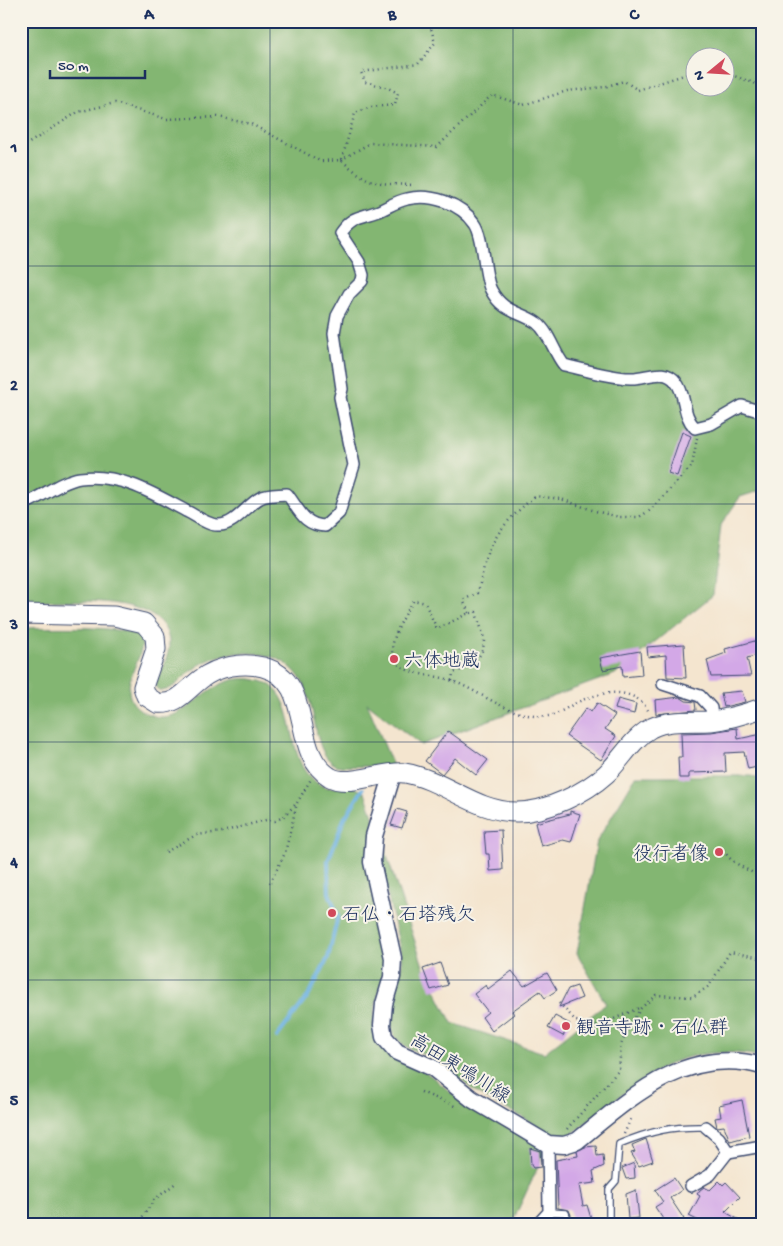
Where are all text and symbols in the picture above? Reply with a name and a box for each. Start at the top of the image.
text: A [143,7,155,26]
text: B [387,7,397,26]
text: C [629,7,640,26]
scale bar [50,48,145,80]
north arrow [686,48,736,98]
text: 50 m [58,58,89,76]
text: N [691,68,710,82]
text: 1 [10,140,17,159]
text: 2 [10,378,18,397]
text: 3 [9,617,18,636]
place label: 六体地蔵 [404,650,480,674]
marker: 六体地蔵 [388,653,400,665]
place label: 役行者像 [633,843,709,867]
marker: 役行者像 [713,846,725,858]
text: 4 [9,855,18,874]
place label: 石仏・石塔残欠 [342,904,475,928]
marker: 石仏・石塔残欠 [326,907,338,919]
place label: 観音寺跡・石仏群 [576,1017,728,1041]
marker: 観音寺跡・石仏群 [560,1020,572,1032]
street label: 高田東鳴川線 [405,1029,514,1110]
text: 5 [10,1093,19,1112]

